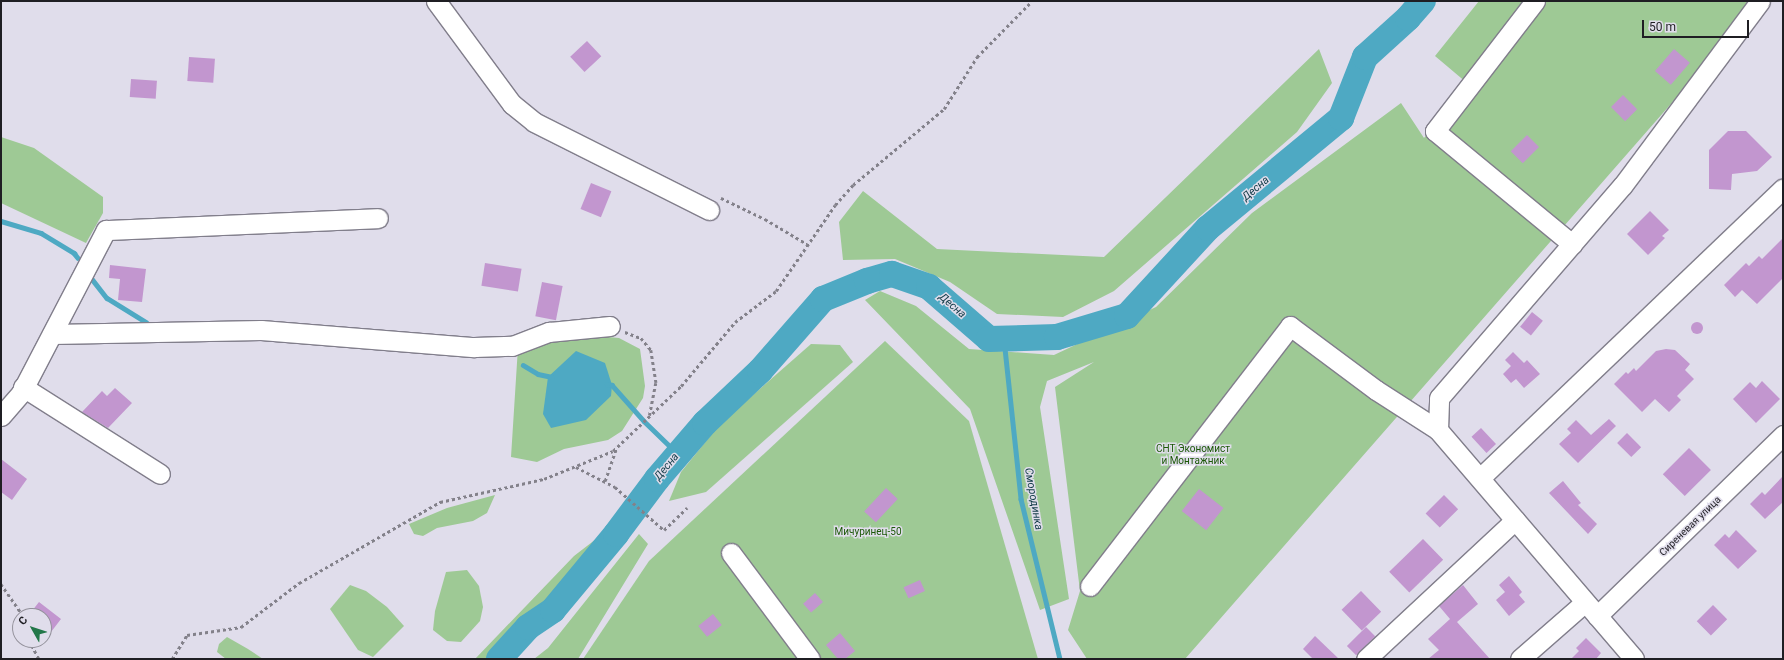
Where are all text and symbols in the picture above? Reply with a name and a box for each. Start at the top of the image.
scale bar [1644,12,1751,38]
text: 50 m [1649,20,1676,34]
water label: Десна [1240,174,1272,204]
water label: Десна [936,291,968,321]
park label: СНТ Экономист и Монтажник [1156,442,1230,466]
water label: Десна [652,451,682,483]
water label: Смородинка [1021,467,1045,531]
street label: Сиреневая улица [1657,494,1723,558]
park label: Мичуринец-50 [834,526,902,538]
north arrow [12,608,52,648]
text: С [16,614,30,628]

